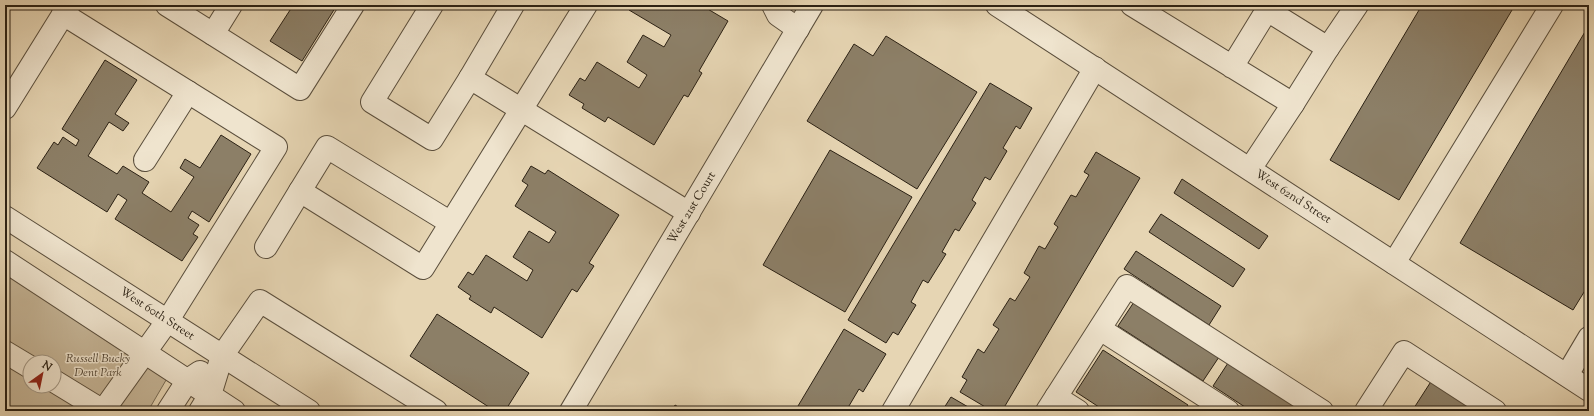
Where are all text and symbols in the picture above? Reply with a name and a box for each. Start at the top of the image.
street label: West 62nd Street [1251,166,1335,228]
street label: West 21st Court [663,168,721,248]
street label: West 60th Street [116,283,198,345]
park label: Russell Bucky Dent Park [66,350,130,382]
north arrow [22,354,62,394]
text: N [38,357,55,376]

